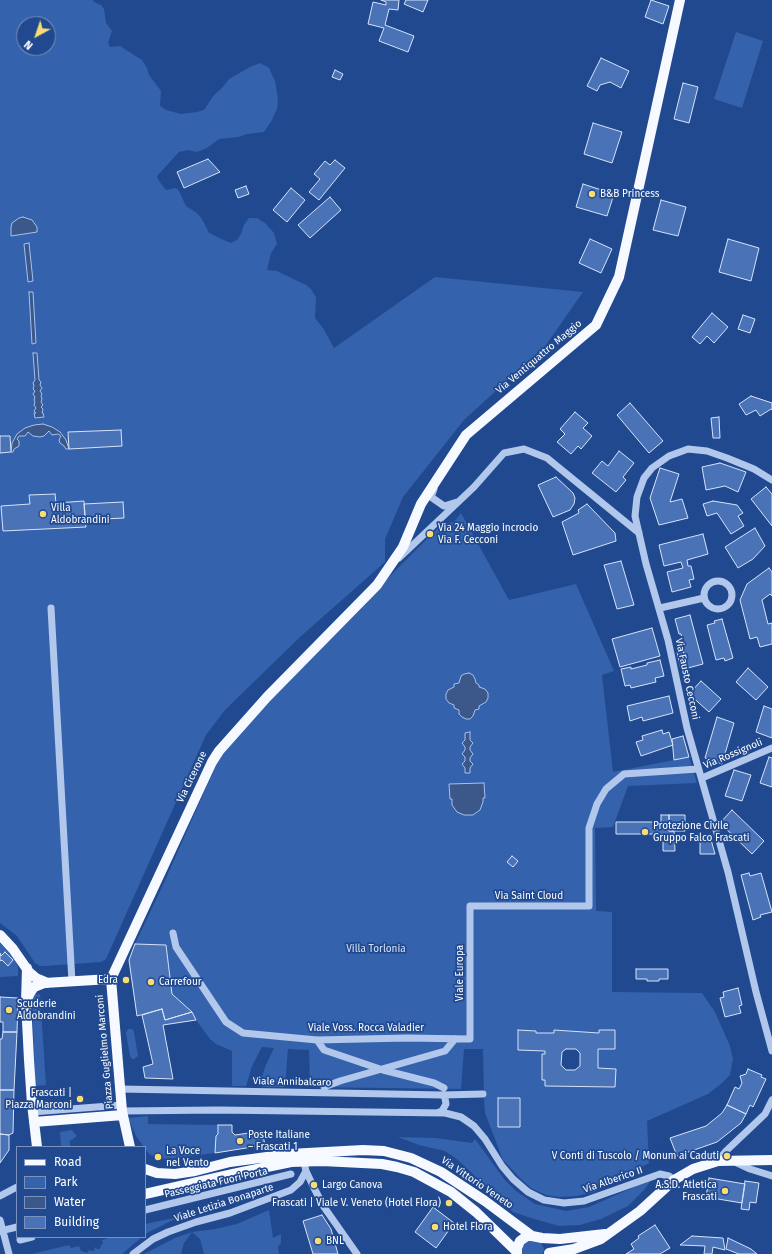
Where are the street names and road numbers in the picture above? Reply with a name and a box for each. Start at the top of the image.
street label: Via Ventiquattro Maggio [494,318,584,396]
street label: Via Fausto Cecconi [672,637,702,721]
street label: Via Rossignoli [702,736,764,772]
street label: Via Cicerone [174,749,210,805]
street label: Via Saint Cloud [495,890,563,902]
street label: Viale Europa [454,945,466,1001]
street label: Piazza Guglielmo Marconi [94,994,116,1110]
street label: Viale Voss. Rocca Valadier [308,1022,424,1034]
street label: Viale Annibalcaro [253,1075,331,1089]
street label: Via Vittorio Veneto [439,1154,515,1212]
street label: Via Alberico II [582,1164,644,1196]
street label: Passeggiata Fuori Porta [163,1165,269,1201]
street label: Viale Letizia Bonaparte [173,1181,275,1225]

